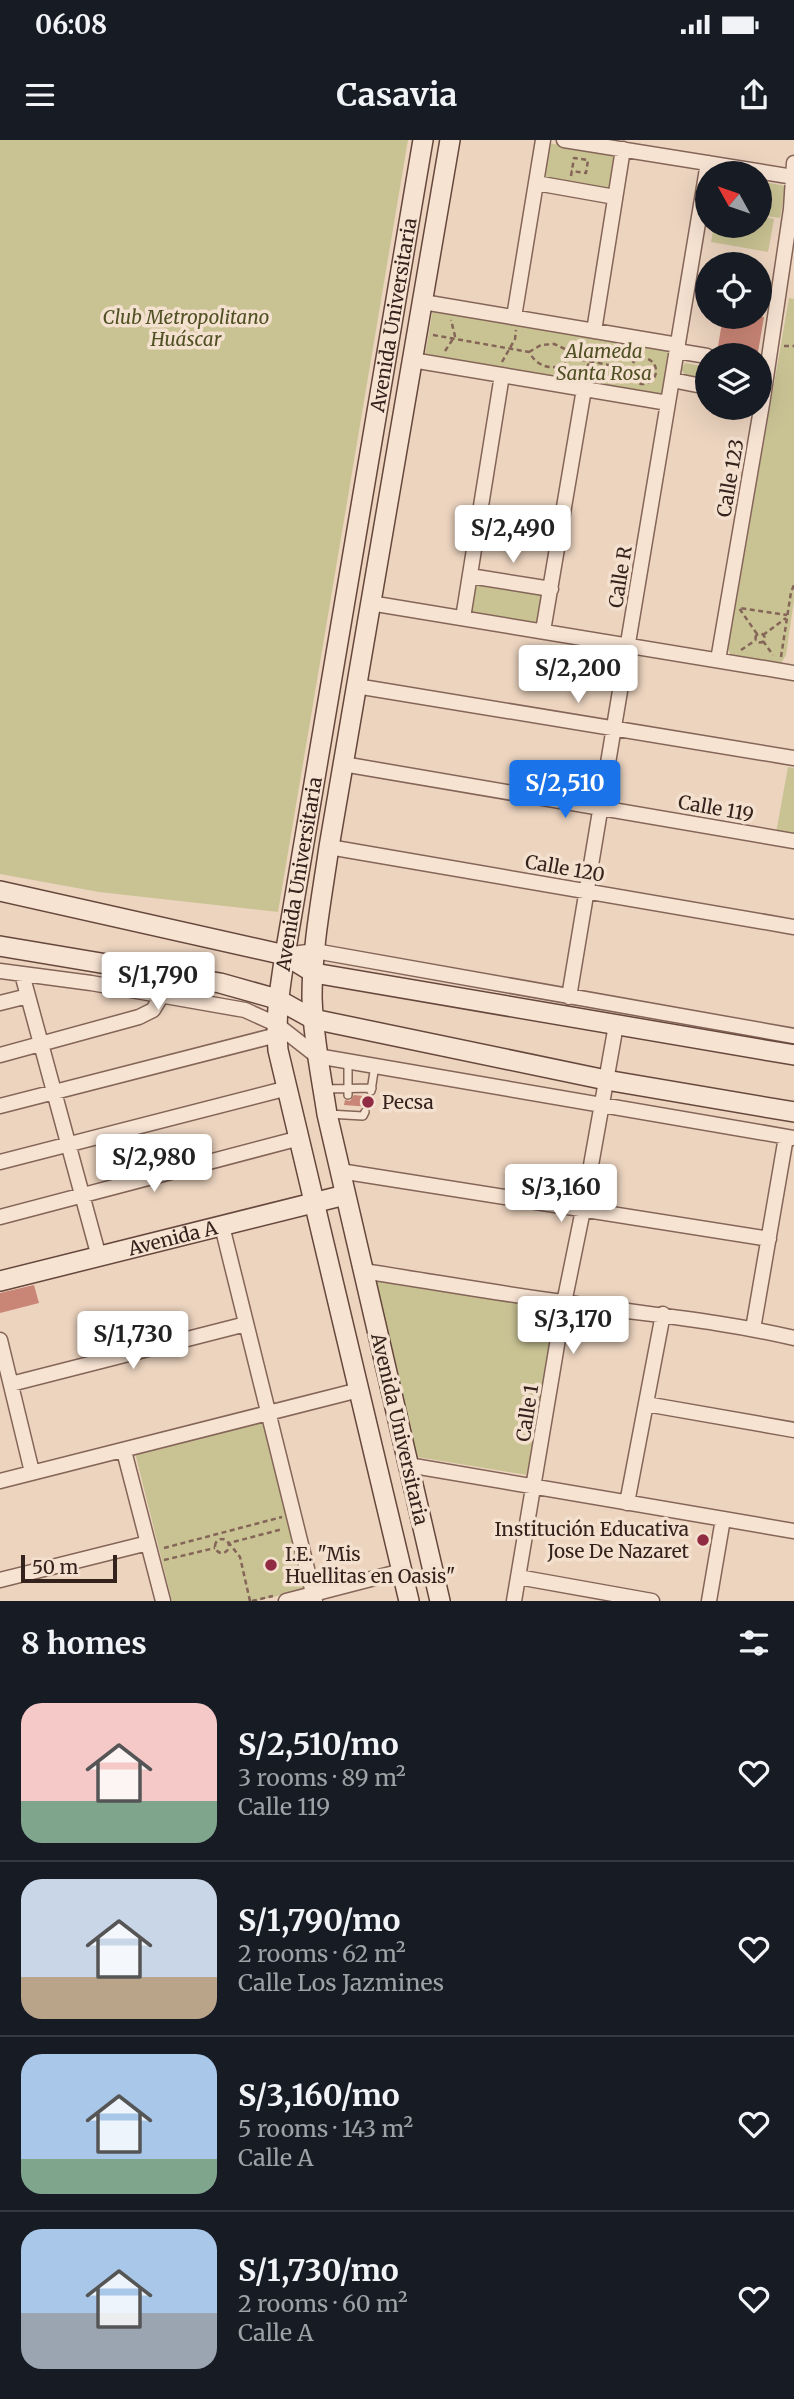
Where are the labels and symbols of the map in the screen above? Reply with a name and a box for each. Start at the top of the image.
north arrow [695,161,772,238]
street label: Avenida Universitaria [365,216,422,415]
park label: Club Metropolitano Huáscar [103,305,270,351]
park label: Alameda Santa Rosa [556,339,652,385]
street label: Calle 123 [711,437,749,519]
pin: S/2,490 [448,506,578,565]
street label: Calle R [603,544,637,610]
pin: S/2,200 [513,645,643,705]
pin: S/2,510 [500,760,630,820]
street label: Avenida Universitaria [270,775,327,974]
street label: Calle 119 [676,790,756,826]
street label: Calle 120 [523,849,607,887]
pin: S/1,790 [93,952,223,1012]
place label: Pecsa [382,1090,434,1114]
marker: Pecsa [360,1094,376,1110]
pin: S/2,980 [89,1135,219,1194]
pin: S/3,160 [496,1164,626,1224]
street label: Avenida A [125,1215,220,1261]
pin: S/3,170 [508,1296,638,1356]
pin: S/1,730 [68,1312,198,1371]
street label: Avenida Universitaria [366,1330,434,1527]
street label: Calle 1 [511,1382,543,1443]
place label: Institución Educativa Jose De Nazaret [494,1517,690,1563]
marker: Institución Educativa Jose De Nazaret [695,1532,711,1548]
place label: I.E. "Mis Huellitas en Oasis" [285,1542,455,1588]
scale bar [21,1552,117,1584]
marker: I.E. "Mis Huellitas en Oasis" [263,1557,279,1573]

